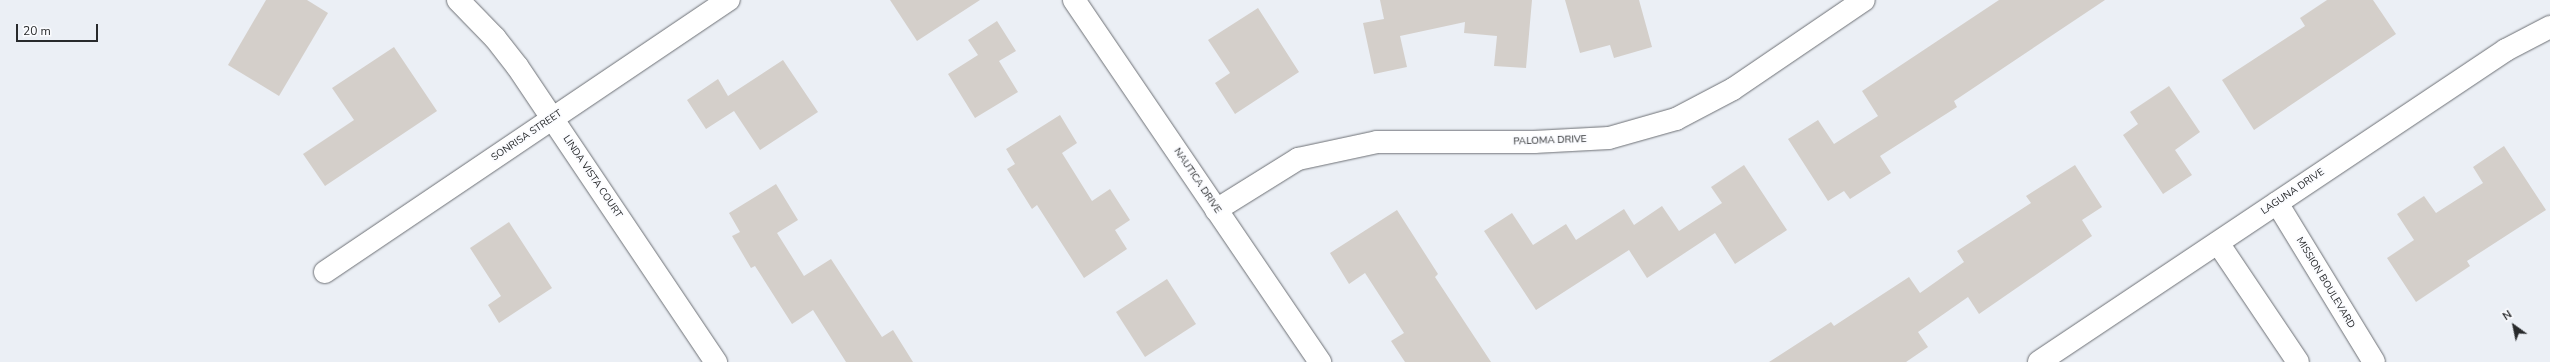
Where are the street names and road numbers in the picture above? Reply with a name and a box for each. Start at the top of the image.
street label: SONRISA STREET [489,108,565,164]
street label: LINDA VISTA COURT [560,133,624,221]
street label: PALOMA DRIVE [1513,134,1587,148]
street label: NAUTICA DRIVE [1171,146,1223,216]
street label: LAGUNA DRIVE [2259,166,2327,218]
street label: MISSION BOULEVARD [2293,235,2357,331]

